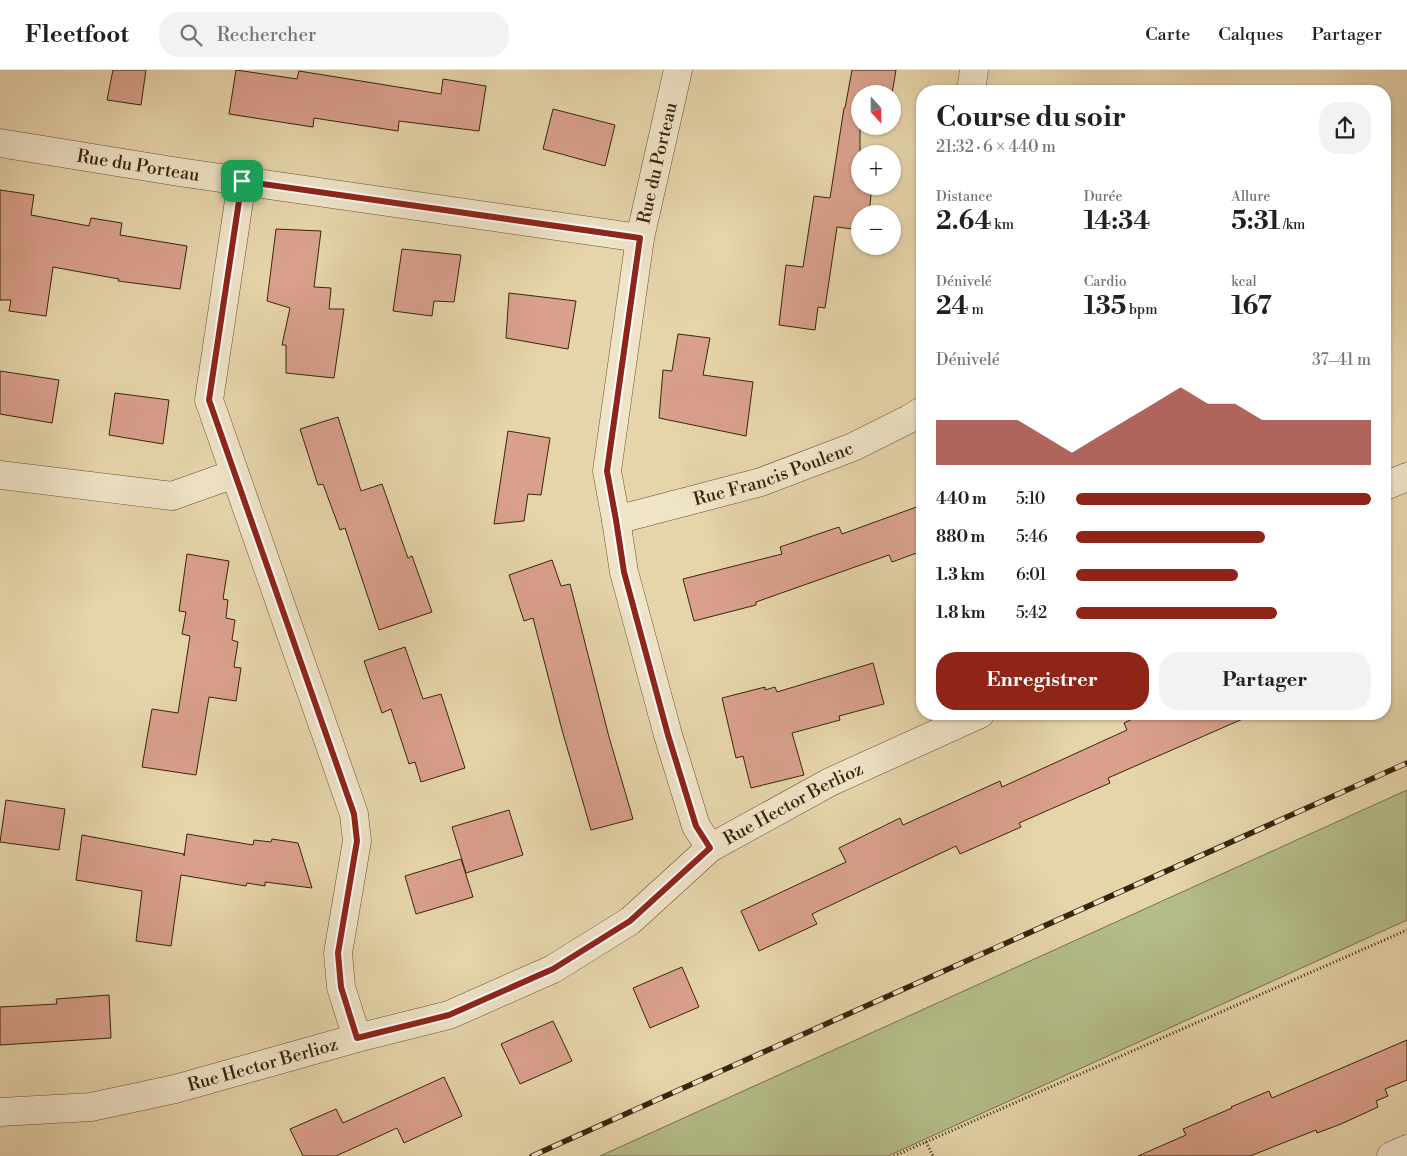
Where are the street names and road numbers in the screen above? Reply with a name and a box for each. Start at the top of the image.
street label: Rue du Porteau [632,99,683,226]
street label: Rue du Porteau [75,145,202,187]
street label: Rue Francis Poulenc [691,437,857,511]
street label: Rue Hector Berlioz [719,758,867,850]
street label: Rue Hector Berlioz [185,1033,341,1097]

